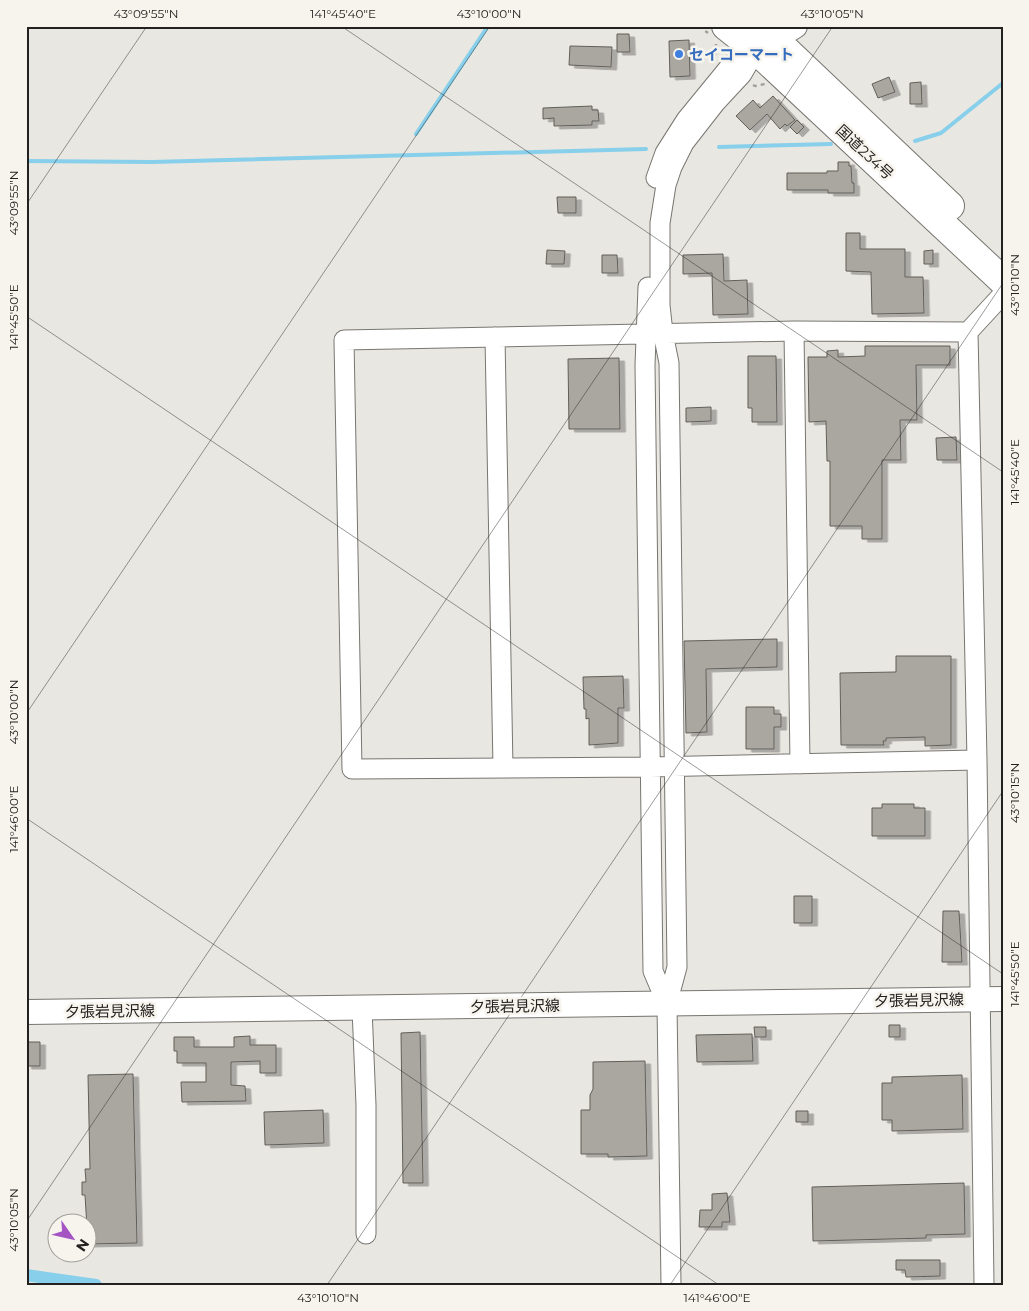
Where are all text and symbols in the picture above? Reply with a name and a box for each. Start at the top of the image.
text: 43°09'55"N [113,6,179,21]
text: 141°45'40"E [310,6,376,21]
text: 43°10'00"N [457,6,521,21]
text: 43°10'05"N [800,6,864,21]
place label: セイコーマート [689,45,794,64]
marker: セイコーマート [673,48,685,60]
street label: 国道234号 [832,121,898,183]
text: 43°09'55"N [6,170,21,236]
text: 43°10'10"N [1007,254,1022,316]
text: 141°45'50"E [6,284,21,350]
text: 141°45'40"E [1007,439,1022,505]
text: 43°10'00"N [6,680,21,744]
text: 43°10'15"N [1007,763,1022,823]
text: 141°46'00"E [6,786,21,853]
text: 141°45'50"E [1007,941,1022,1007]
street label: 夕張岩見沢線 [874,990,964,1010]
street label: 夕張岩見沢線 [470,996,560,1016]
street label: 夕張岩見沢線 [65,1001,155,1021]
text: 43°10'05"N [6,1188,21,1252]
north arrow [48,1214,98,1264]
text: N [72,1236,93,1255]
text: 43°10'10"N [297,1290,359,1305]
text: 141°46'00"E [684,1290,751,1305]

